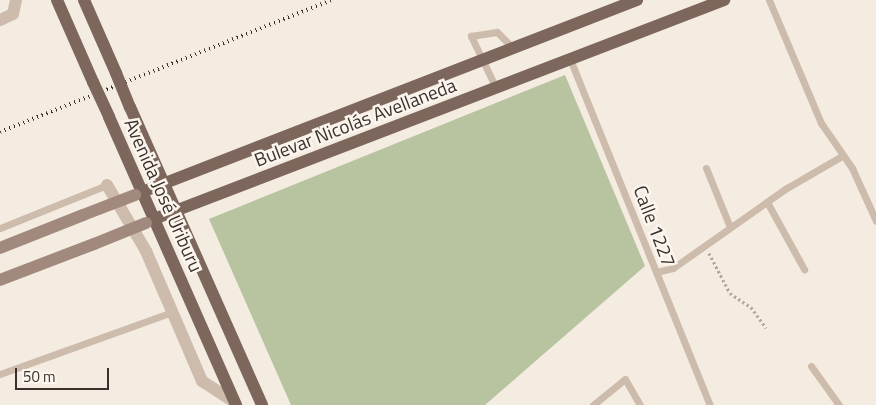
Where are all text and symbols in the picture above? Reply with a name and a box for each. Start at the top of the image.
street label: Bulevar Nicolás Avellaneda [251,73,459,171]
street label: Avenida José Uriburu [120,115,208,275]
street label: Calle 1227 [629,182,681,270]
scale bar [18,358,111,390]
text: 50 m [23,365,56,388]

